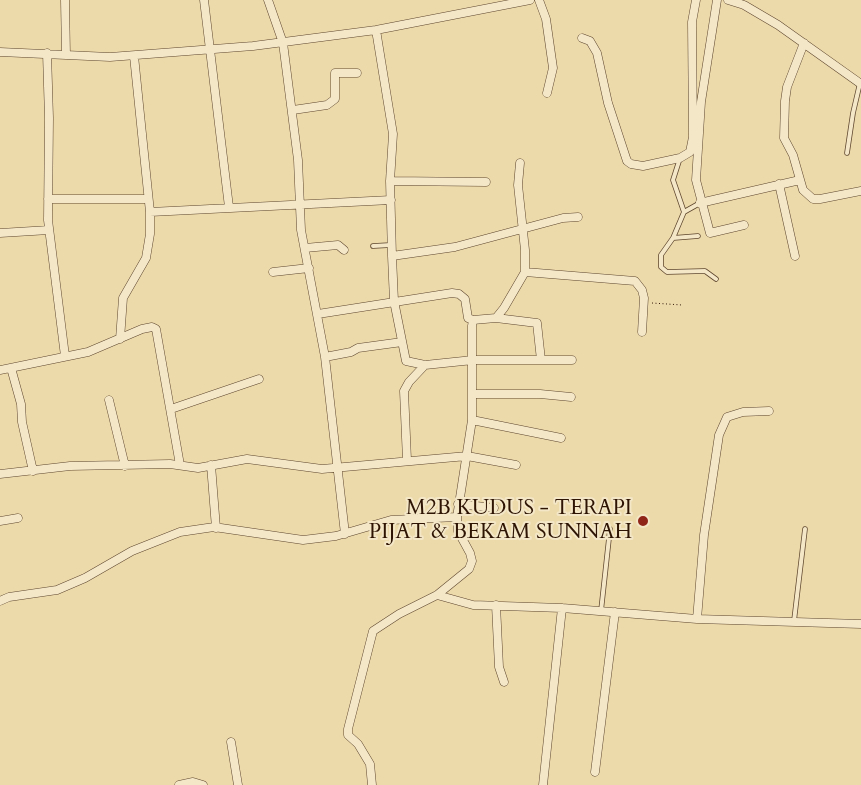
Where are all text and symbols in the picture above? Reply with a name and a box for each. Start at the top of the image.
place label: M2B KUDUS - TERAPI PIJAT & BEKAM SUNNAH [369,496,632,546]
marker: M2B KUDUS - TERAPI PIJAT & BEKAM SUNNAH [636,514,650,528]

